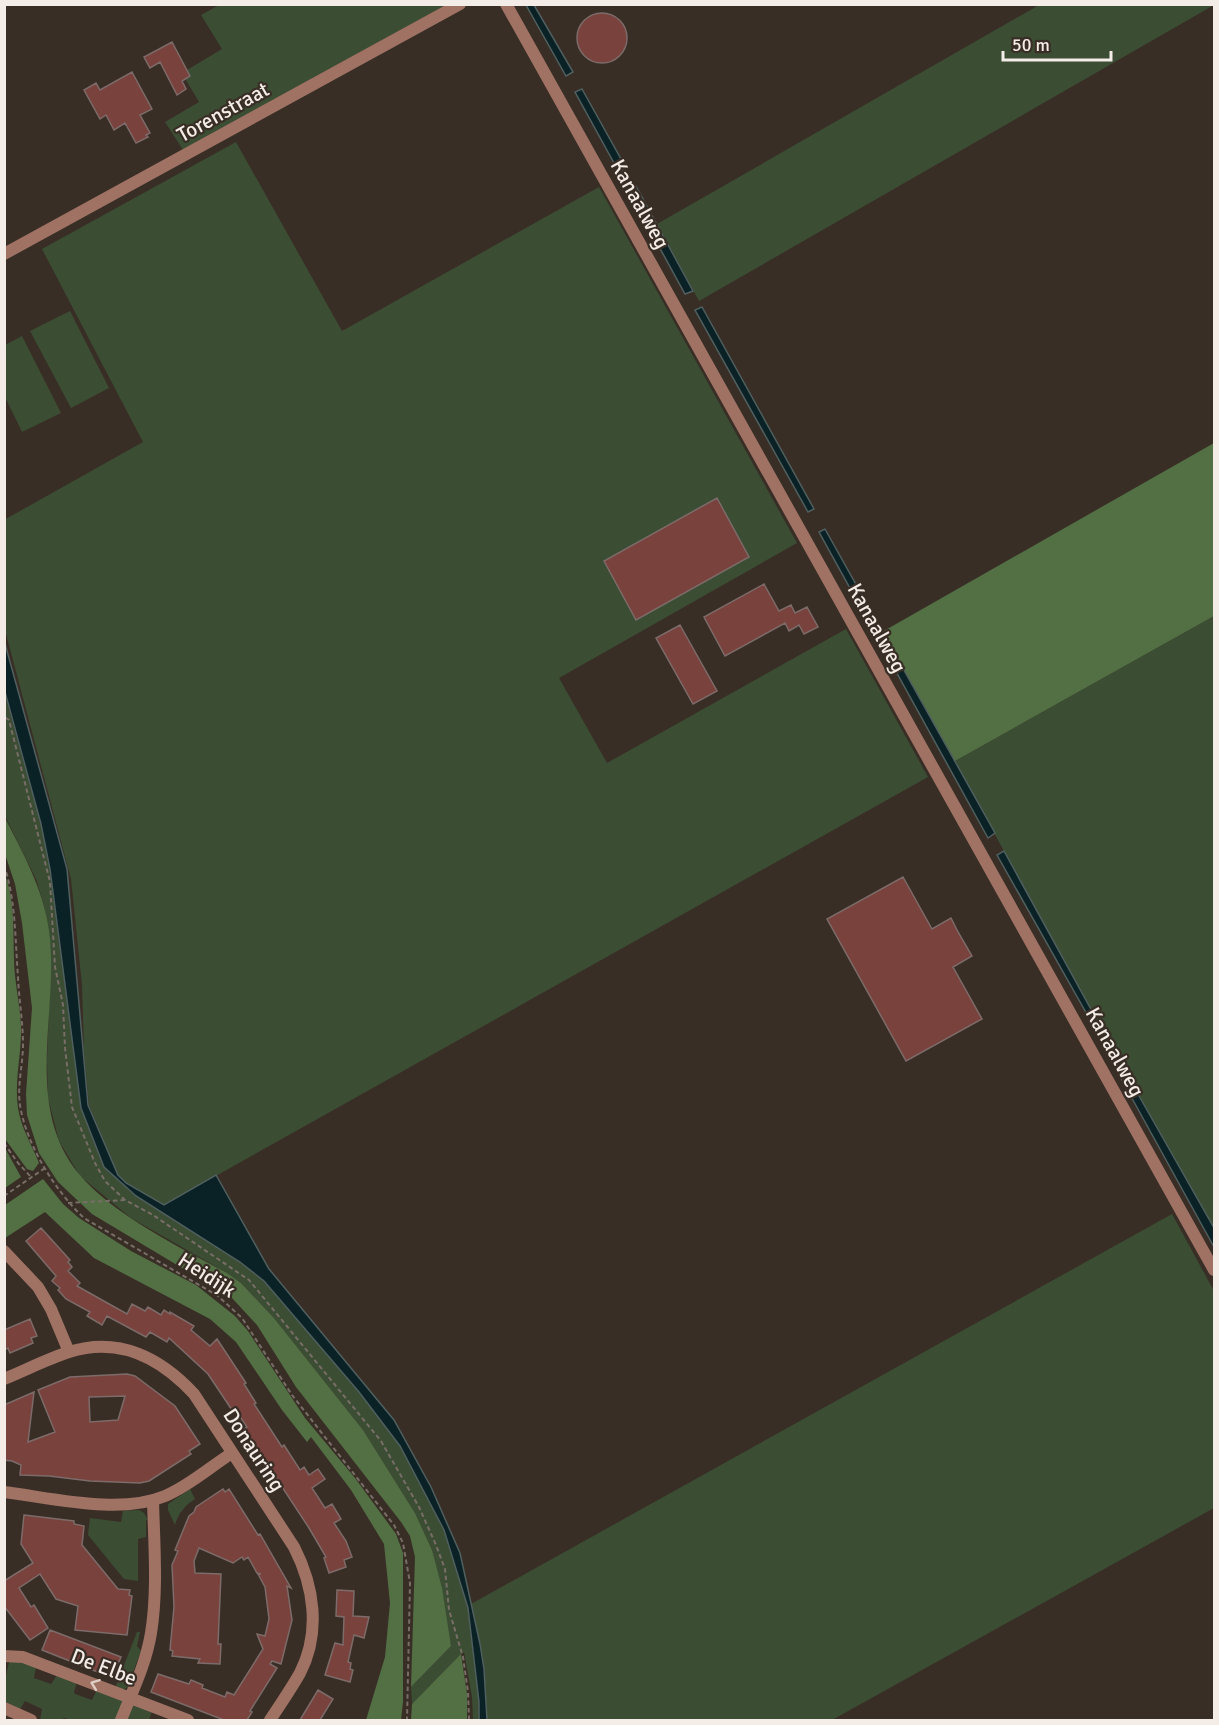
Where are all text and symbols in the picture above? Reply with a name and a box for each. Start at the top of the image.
scale bar [1003,24,1111,62]
text: 50 m [1012,34,1050,56]
street label: Torenstraat [172,76,274,148]
street label: Kanaalweg [605,155,675,253]
street label: Kanaalweg [842,579,912,677]
street label: Kanaalweg [1080,1003,1150,1101]
street label: Heidijk [173,1247,241,1303]
street label: Donauring [217,1403,291,1497]
street label: De Elbe [67,1643,141,1691]
one-way arrow [90,1679,101,1691]

